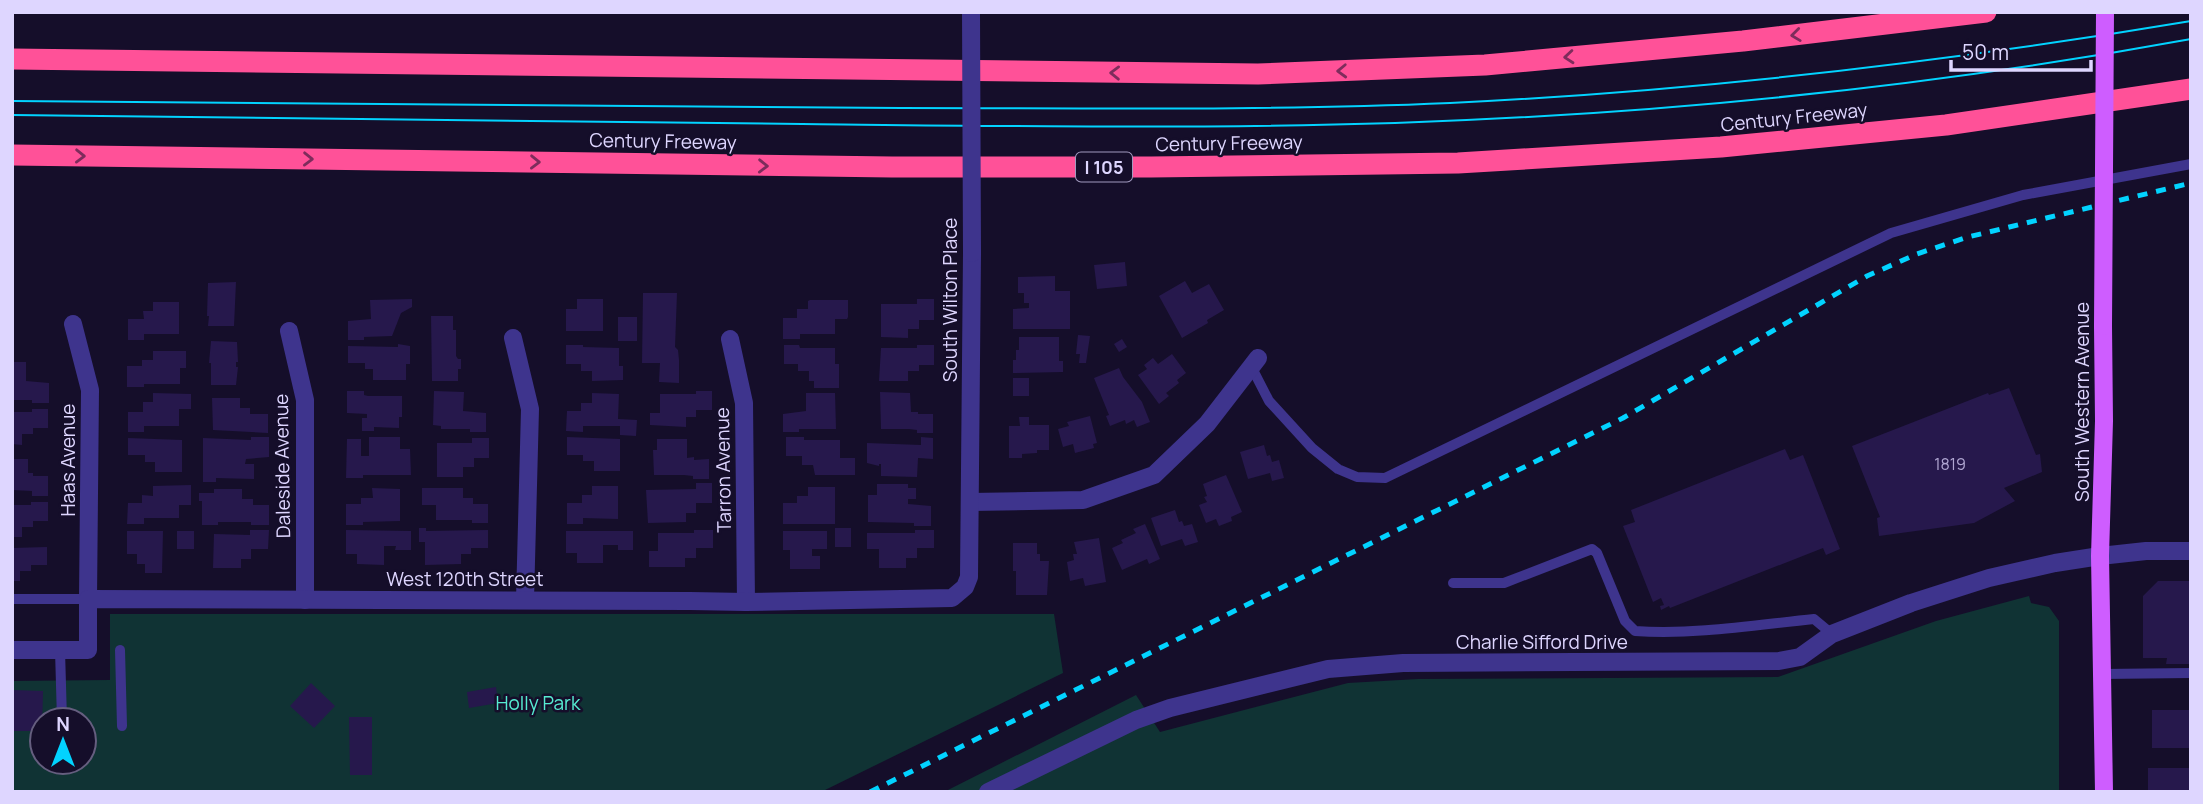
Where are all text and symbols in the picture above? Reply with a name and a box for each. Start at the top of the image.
one-way arrow [1790,27,1802,42]
scale bar [1951,28,2091,72]
text: 50 m [1962,38,2009,66]
one-way arrow [1564,49,1575,64]
one-way arrow [1337,63,1348,78]
one-way arrow [1109,65,1120,81]
street label: Century Freeway [1719,96,1869,138]
street label: Century Freeway [589,127,737,155]
street label: Century Freeway [1155,129,1303,157]
one-way arrow [76,148,86,164]
one-way arrow [303,152,314,167]
road number: I 105 [1076,152,1132,182]
one-way arrow [530,155,541,170]
one-way arrow [758,158,769,173]
street label: South Wilton Place [937,218,963,382]
street label: South Western Avenue [2069,302,2095,502]
street label: Daleside Avenue [268,394,296,538]
street label: Haas Avenue [55,404,81,516]
street label: Tarron Avenue [709,407,737,533]
house number: 1819 [1934,453,1966,475]
street label: West 120th Street [386,566,544,592]
street label: Charlie Sifford Drive [1456,629,1628,655]
park label: Holly Park [496,690,581,716]
north arrow [28,706,98,776]
text: N [56,711,70,737]

